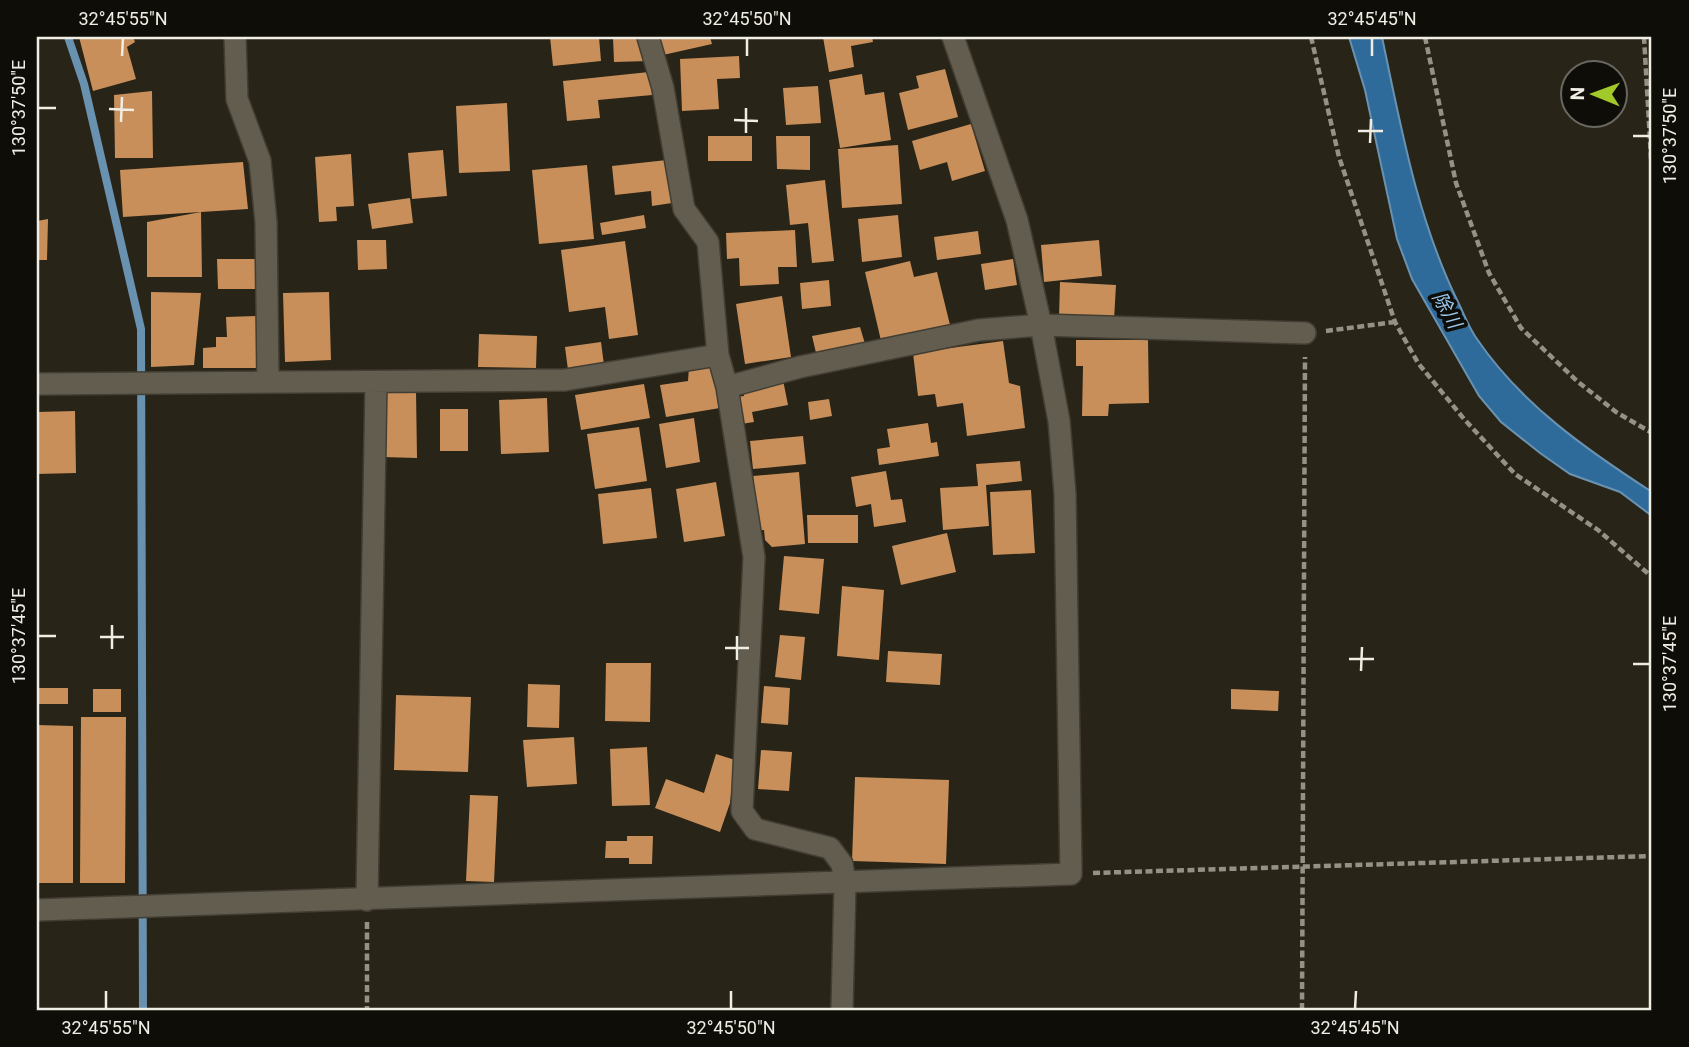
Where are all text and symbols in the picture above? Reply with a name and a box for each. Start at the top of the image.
text: 32°45'55"N [78,8,168,29]
text: 32°45'50"N [702,8,792,29]
text: 32°45'45"N [1327,8,1417,29]
text: 130°37'50"E [8,60,29,156]
north arrow [1560,60,1630,130]
text: N [1566,87,1589,101]
text: 130°37'50"E [1659,88,1680,184]
water label: 除川 [1428,288,1467,334]
text: 130°37'45"E [8,588,29,684]
text: 130°37'45"E [1659,616,1680,712]
text: 32°45'55"N [61,1017,151,1038]
text: 32°45'50"N [686,1017,776,1038]
text: 32°45'45"N [1310,1017,1400,1038]

